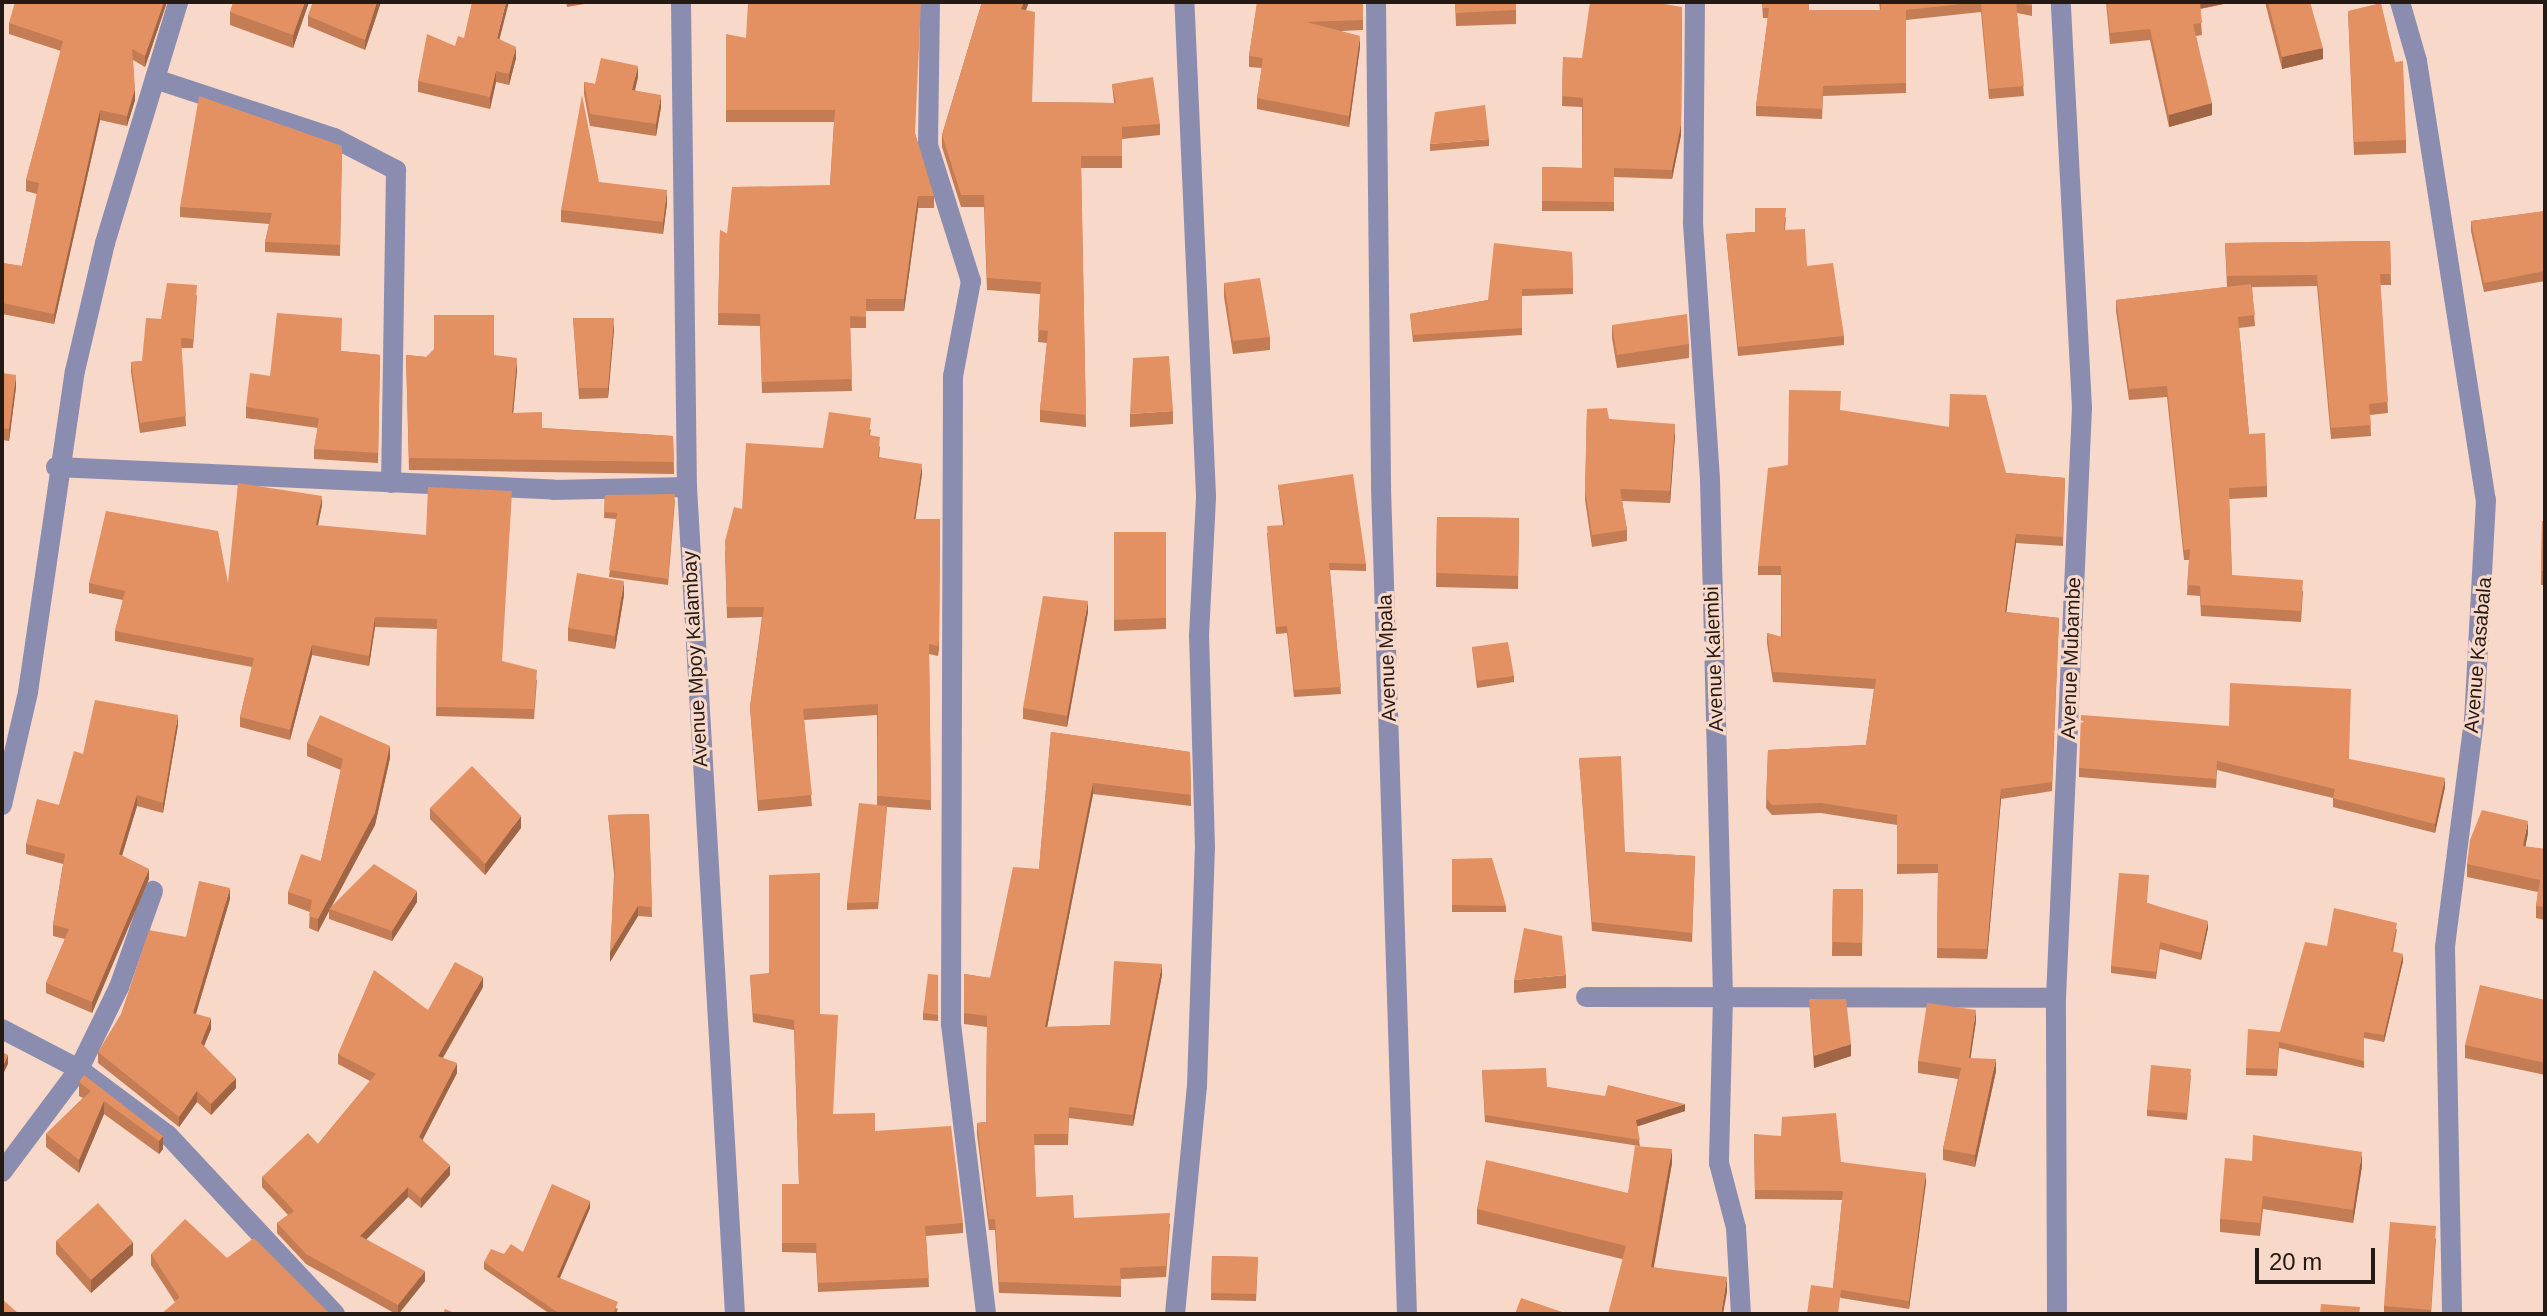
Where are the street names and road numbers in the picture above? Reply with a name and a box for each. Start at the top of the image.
street label: Avenue Mpoy Kalambay [677,550,713,768]
street label: Avenue Kasabala [2459,576,2497,734]
street label: Avenue Mubambe [2056,577,2086,739]
street label: Avenue Kalembi [1699,586,1729,732]
street label: Avenue Mpala [1373,594,1401,722]

